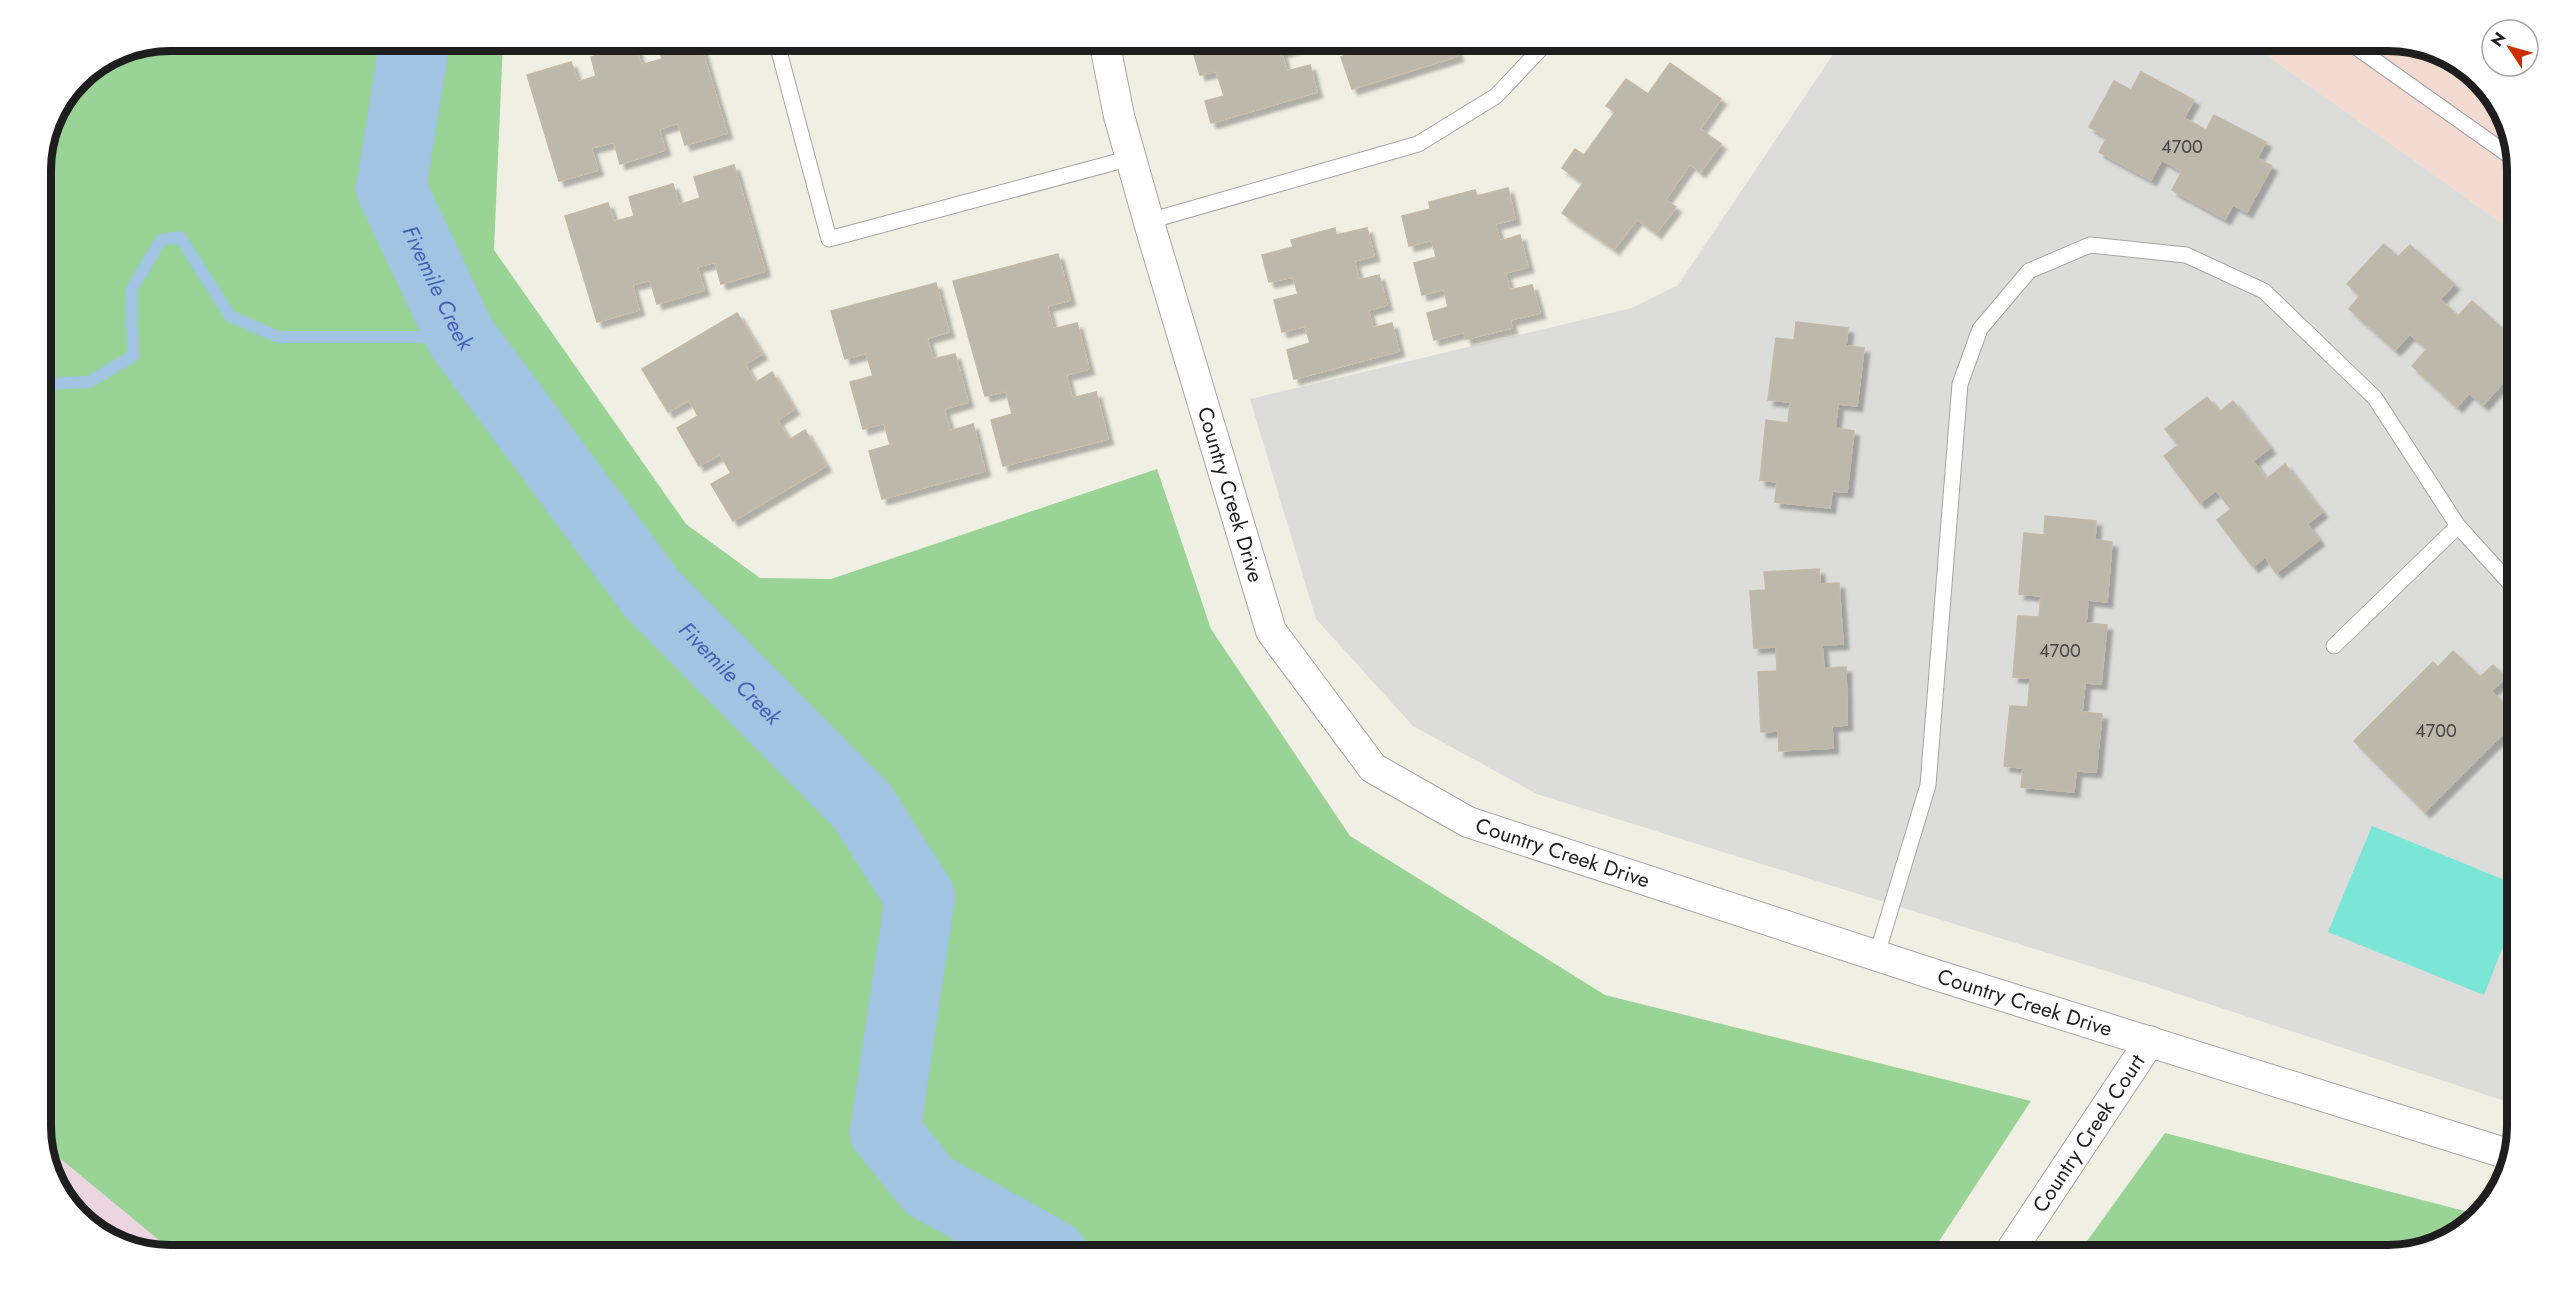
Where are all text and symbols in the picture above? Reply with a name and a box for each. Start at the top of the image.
north arrow [2480,18,2540,78]
text: N [2485,28,2511,51]
house number: 4700 [2161,134,2203,160]
water label: Fivemile Creek [395,220,482,358]
street label: Country Creek Drive [1190,403,1271,586]
water label: Fivemile Creek [672,614,790,733]
house number: 4700 [2039,638,2081,664]
house number: 4700 [2415,718,2457,744]
street label: Country Creek Drive [1472,810,1654,895]
street label: Country Creek Drive [1934,961,2116,1044]
street label: Country Creek Court [2025,1048,2152,1218]

